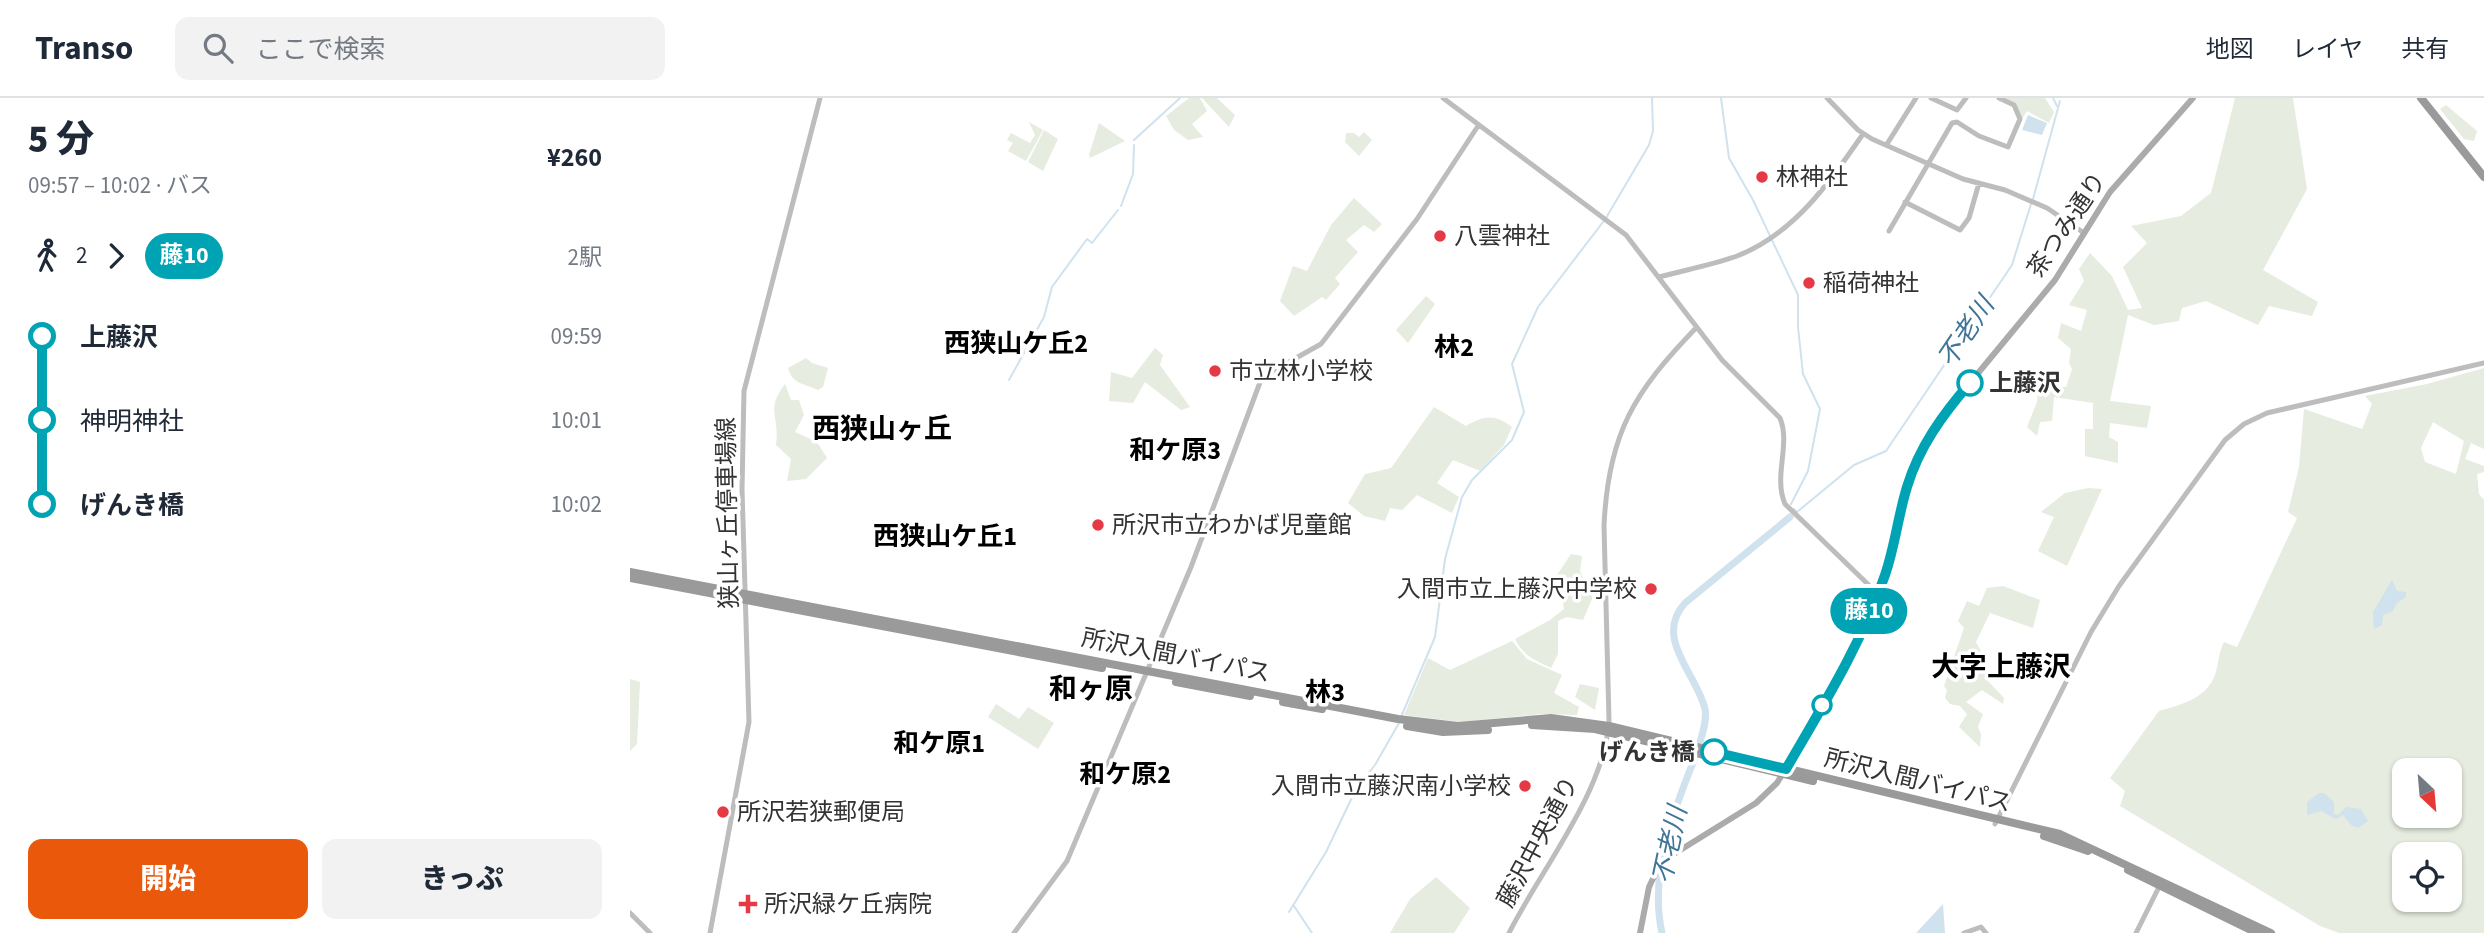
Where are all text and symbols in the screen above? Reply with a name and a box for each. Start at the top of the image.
search box [175,17,665,80]
text: Transo [35,25,133,72]
icon: search [199,29,237,67]
text: ここで検索 [255,31,385,68]
text: 地図 [2206,32,2254,67]
text: レイヤ [2292,32,2363,67]
text: 共有 [2401,32,2449,67]
text: 5 分 [28,113,94,167]
text: ¥260 [547,139,602,176]
place label: 林神社 [1776,160,1848,195]
street label: 茶つみ通り [2019,165,2115,285]
text: 09:57 – 10:02 · バス [28,169,212,202]
marker: 林神社 [1754,169,1770,185]
place label: 八雲神社 [1454,219,1550,254]
marker: 八雲神社 [1432,228,1448,244]
icon: walk [28,237,66,275]
icon: forward [97,237,135,275]
text: 藤10 [159,238,209,273]
text: 2 [76,239,87,272]
text: 2駅 [568,241,602,274]
place label: 稲荷神社 [1823,266,1919,301]
marker: 稲荷神社 [1801,275,1817,291]
water label: 不老川 [1929,287,2005,375]
text: 上藤沢 [80,319,158,356]
text: 09:59 [551,320,602,353]
district label: 西狭山ケ丘2 [944,325,1088,362]
district label: 林2 [1434,329,1474,366]
place label: 市立林小学校 [1229,354,1373,389]
marker: 市立林小学校 [1207,363,1223,379]
place label: 上藤沢 [1989,366,2061,401]
marker: 上藤沢 [1957,370,1983,396]
text: 神明神社 [80,403,184,440]
text: 10:01 [551,404,602,437]
district label: 西狭山ヶ丘 [812,409,952,449]
street label: 狭山ヶ丘停車場線 [709,417,747,609]
district label: 和ケ原3 [1129,432,1221,469]
text: げんき橋 [80,487,184,524]
text: 10:02 [551,488,602,521]
place label: 所沢市立わかば児童館 [1112,508,1352,543]
marker: 所沢市立わかば児童館 [1090,517,1106,533]
district label: 西狭山ケ丘1 [873,518,1017,555]
place label: 入間市立上藤沢中学校 [1397,572,1637,607]
marker: 入間市立上藤沢中学校 [1643,581,1659,597]
line badge: 藤10 [1829,588,1909,634]
text: 藤10 [1844,593,1894,628]
street label: 所沢入間バイパス [1079,621,1273,691]
district label: 大字上藤沢 [1931,647,2071,687]
district label: 和ヶ原 [1049,669,1133,709]
district label: 林3 [1305,674,1345,711]
unlabelled marker [1812,695,1832,715]
district label: 和ケ原1 [893,725,985,762]
place label: げんき橋 [1599,735,1695,770]
marker: げんき橋 [1701,739,1727,765]
street label: 所沢入間バイパス [1821,741,2015,821]
district label: 和ケ原2 [1079,756,1171,793]
north arrow [2392,758,2462,828]
map controls [2392,758,2462,912]
place label: 入間市立藤沢南小学校 [1271,769,1511,804]
street label: 藤沢中央通り [1489,770,1587,914]
marker: 入間市立藤沢南小学校 [1517,778,1533,794]
place label: 所沢若狭郵便局 [737,795,905,830]
water label: 不老川 [1644,800,1697,887]
marker: 所沢若狭郵便局 [715,804,731,820]
button: 開始 [28,839,308,919]
button: きっぷ [322,839,602,919]
button: locate [2392,842,2462,912]
place label: 所沢緑ケ丘病院 [764,887,932,922]
marker: 所沢緑ケ丘病院 [738,894,758,914]

